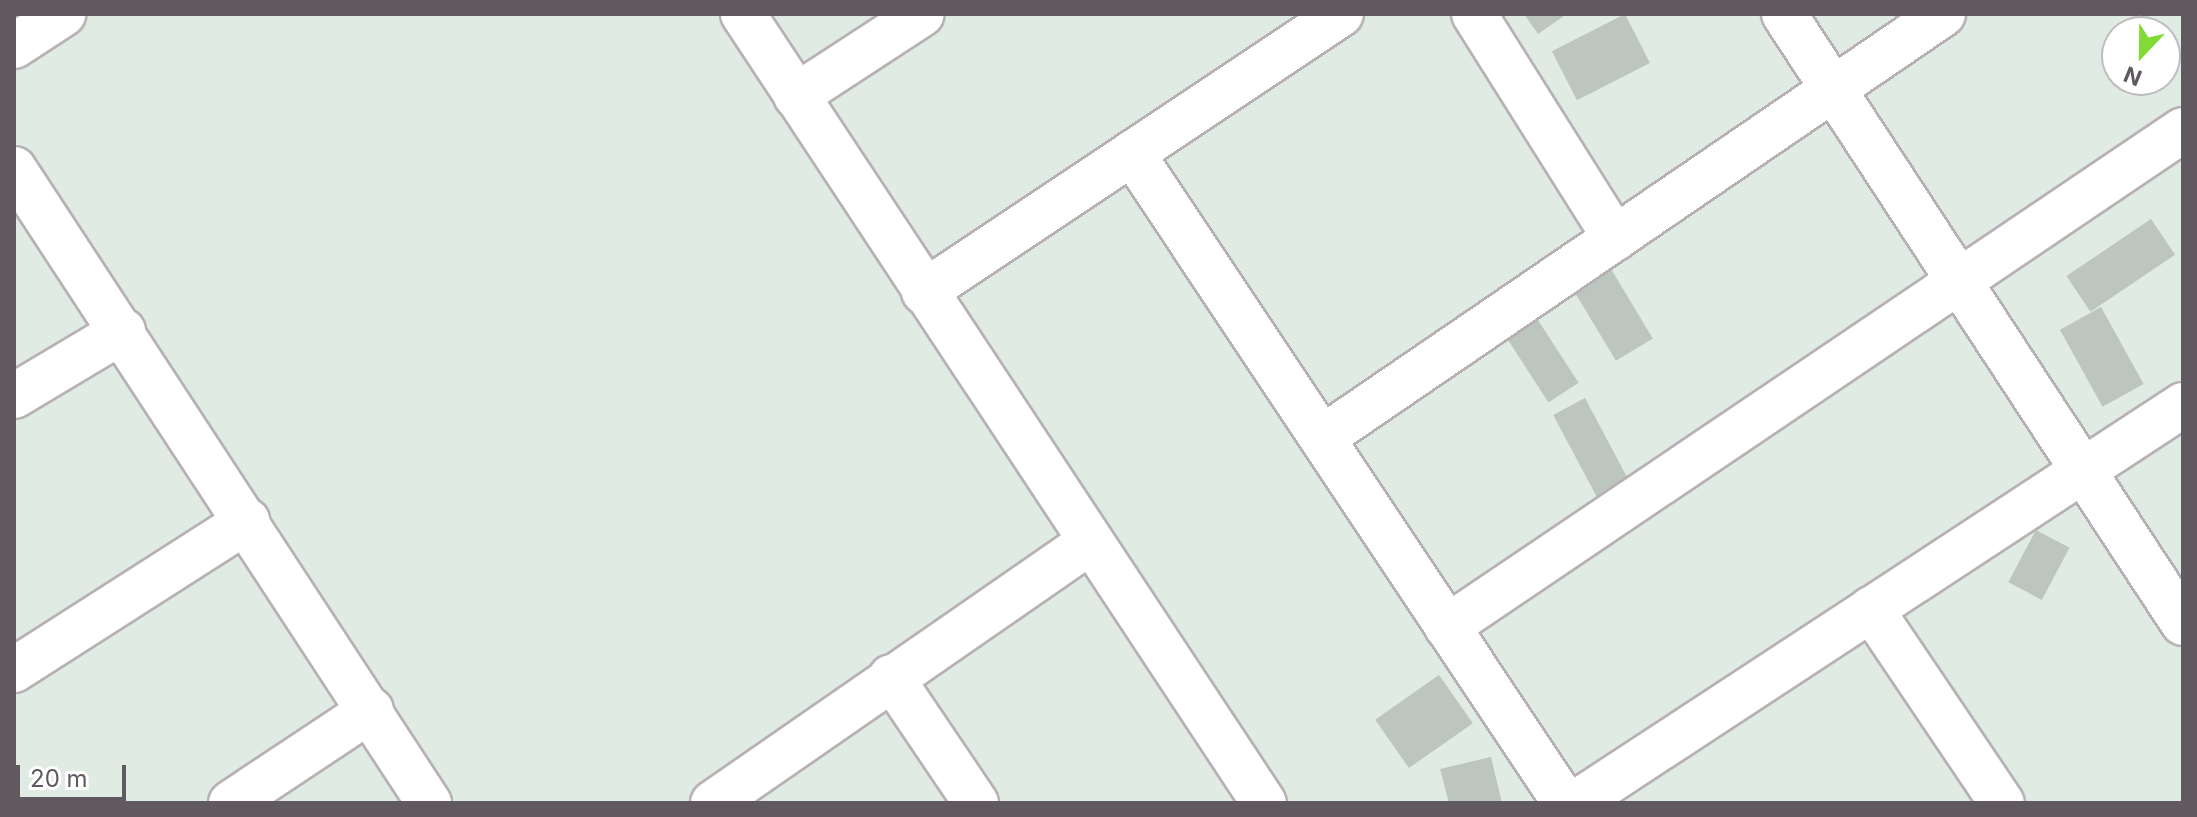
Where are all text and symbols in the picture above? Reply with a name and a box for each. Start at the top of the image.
north arrow [2101,16,2181,96]
text: N [2120,61,2145,92]
scale bar [20,749,130,799]
text: 20 m [30,764,88,793]

